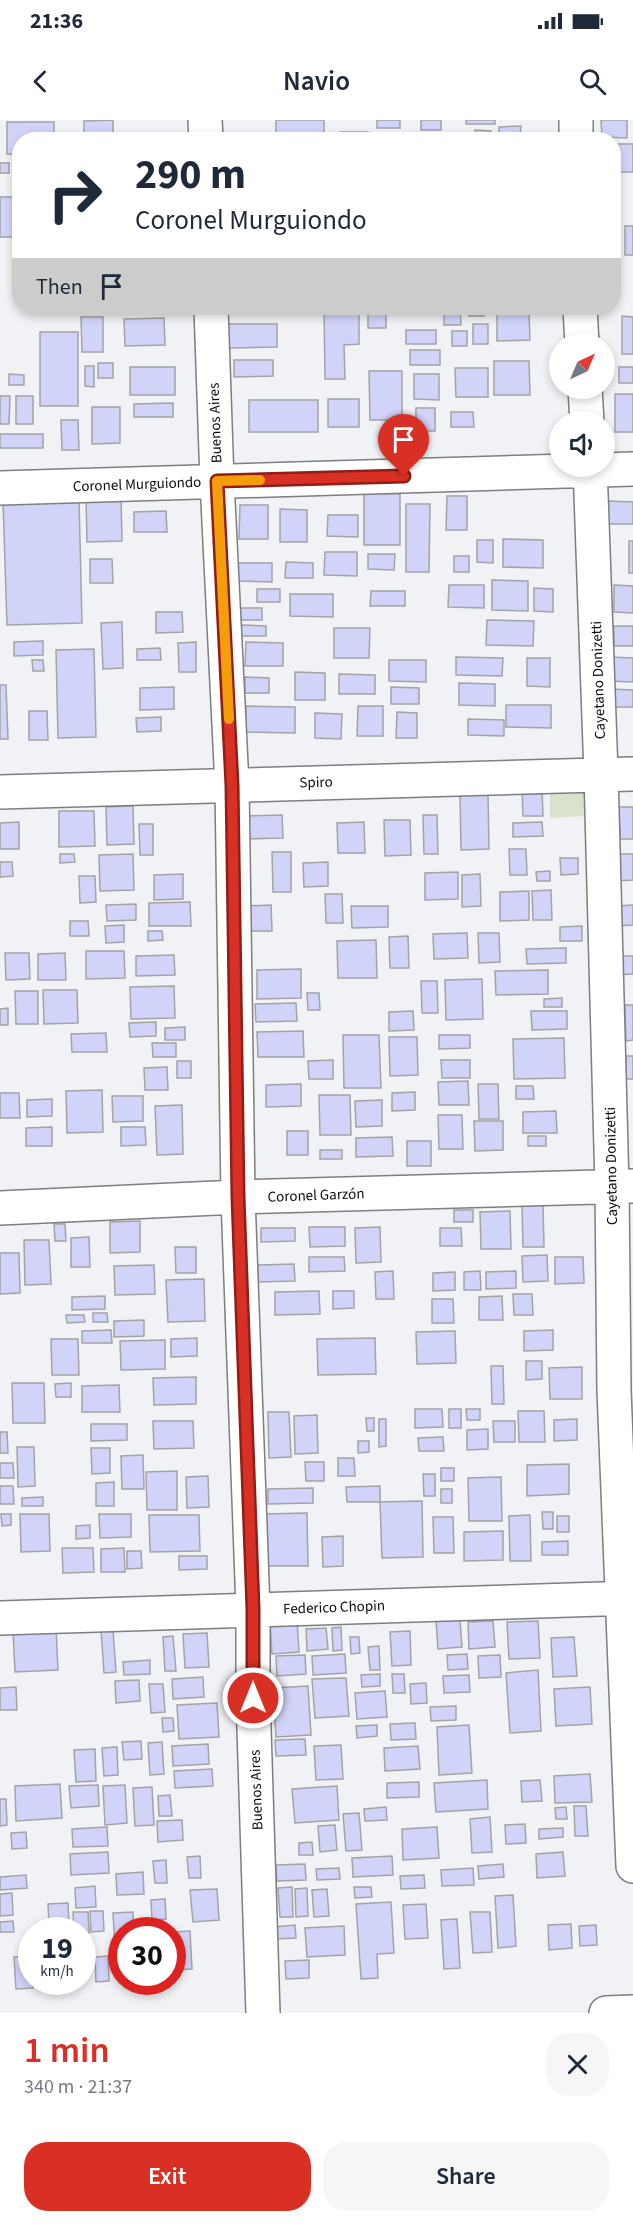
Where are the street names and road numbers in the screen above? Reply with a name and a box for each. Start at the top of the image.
street label: Buenos Aires [204,382,227,464]
street label: Coronel Murguiondo [72,472,202,497]
street label: Cayetano Donizetti [586,620,611,739]
street label: Spiro [299,771,333,794]
street label: Cayetano Donizetti [600,1107,623,1225]
street label: Coronel Garzón [267,1183,365,1208]
street label: Federico Chopin [283,1595,385,1620]
street label: Buenos Aires [245,1749,268,1831]

